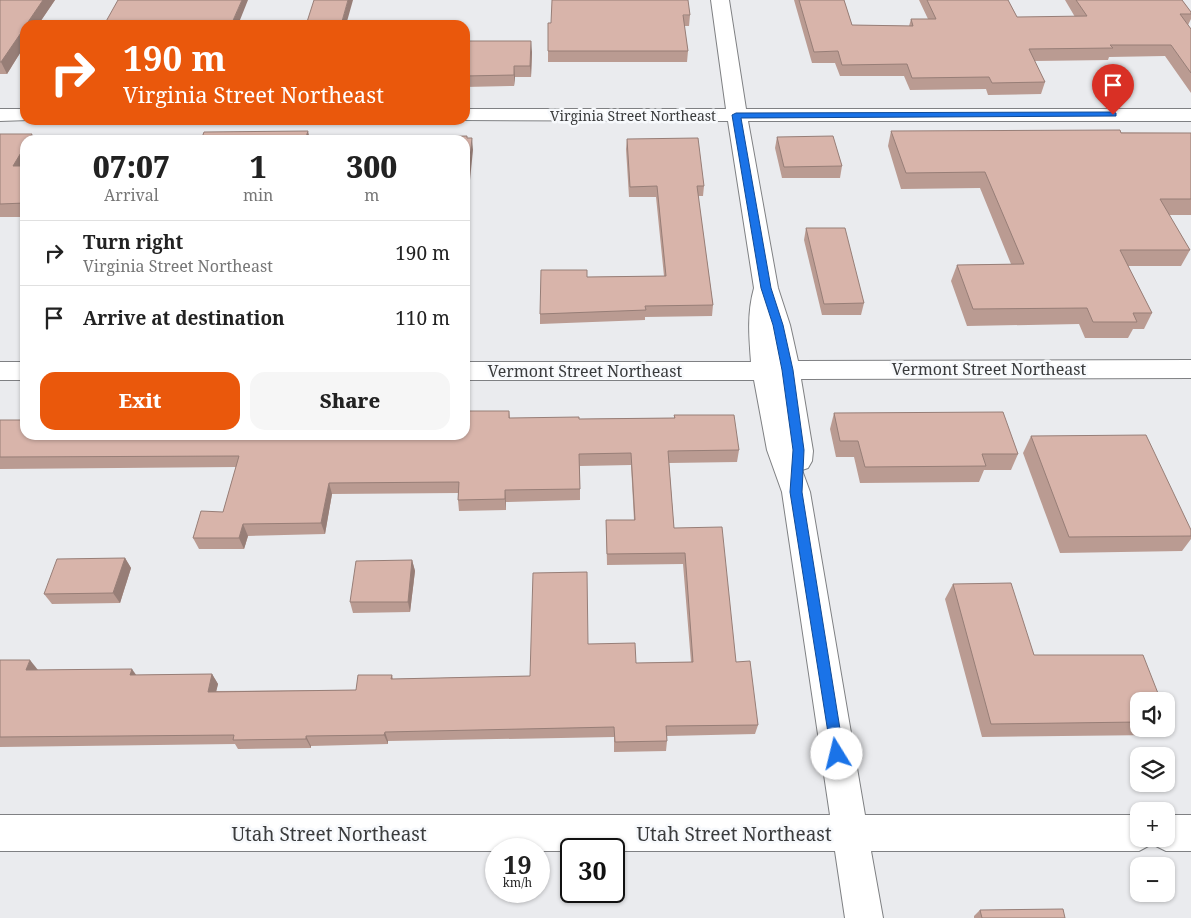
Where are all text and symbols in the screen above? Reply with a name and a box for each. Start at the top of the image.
text: 190 m [123,34,226,81]
icon: right [40,40,105,105]
pin [1092,64,1134,115]
icon: arrive [1099,71,1127,99]
text: Virginia Street Northeast [123,79,384,109]
street label: Virginia Street Northeast [550,106,716,125]
text: 07:07 [93,146,170,187]
text: 1 [250,146,267,187]
text: 300 [346,146,397,187]
text: Arrival [104,184,159,206]
text: min [243,184,273,206]
text: m [364,184,379,206]
text: Turn right [83,229,183,255]
icon: right [40,239,68,267]
text: 190 m [395,240,450,266]
text: Virginia Street Northeast [83,255,273,277]
icon: arrive [40,304,68,332]
text: Arrive at destination [83,305,285,331]
text: 110 m [395,305,450,331]
street label: Vermont Street Northeast [892,358,1087,380]
street label: Vermont Street Northeast [488,360,683,382]
button: Exit [40,372,240,430]
button: Share [250,372,450,430]
map controls [1130,692,1175,902]
button: sound [1130,692,1175,737]
position arrow [810,727,862,779]
button: layers [1130,747,1175,792]
button: + [1130,802,1175,847]
street label: Utah Street Northeast [231,821,427,847]
street label: Utah Street Northeast [636,821,832,847]
speed limit sign: 30 [560,838,625,903]
text: 19 [503,847,532,881]
button: − [1130,857,1175,902]
text: km/h [503,874,532,891]

